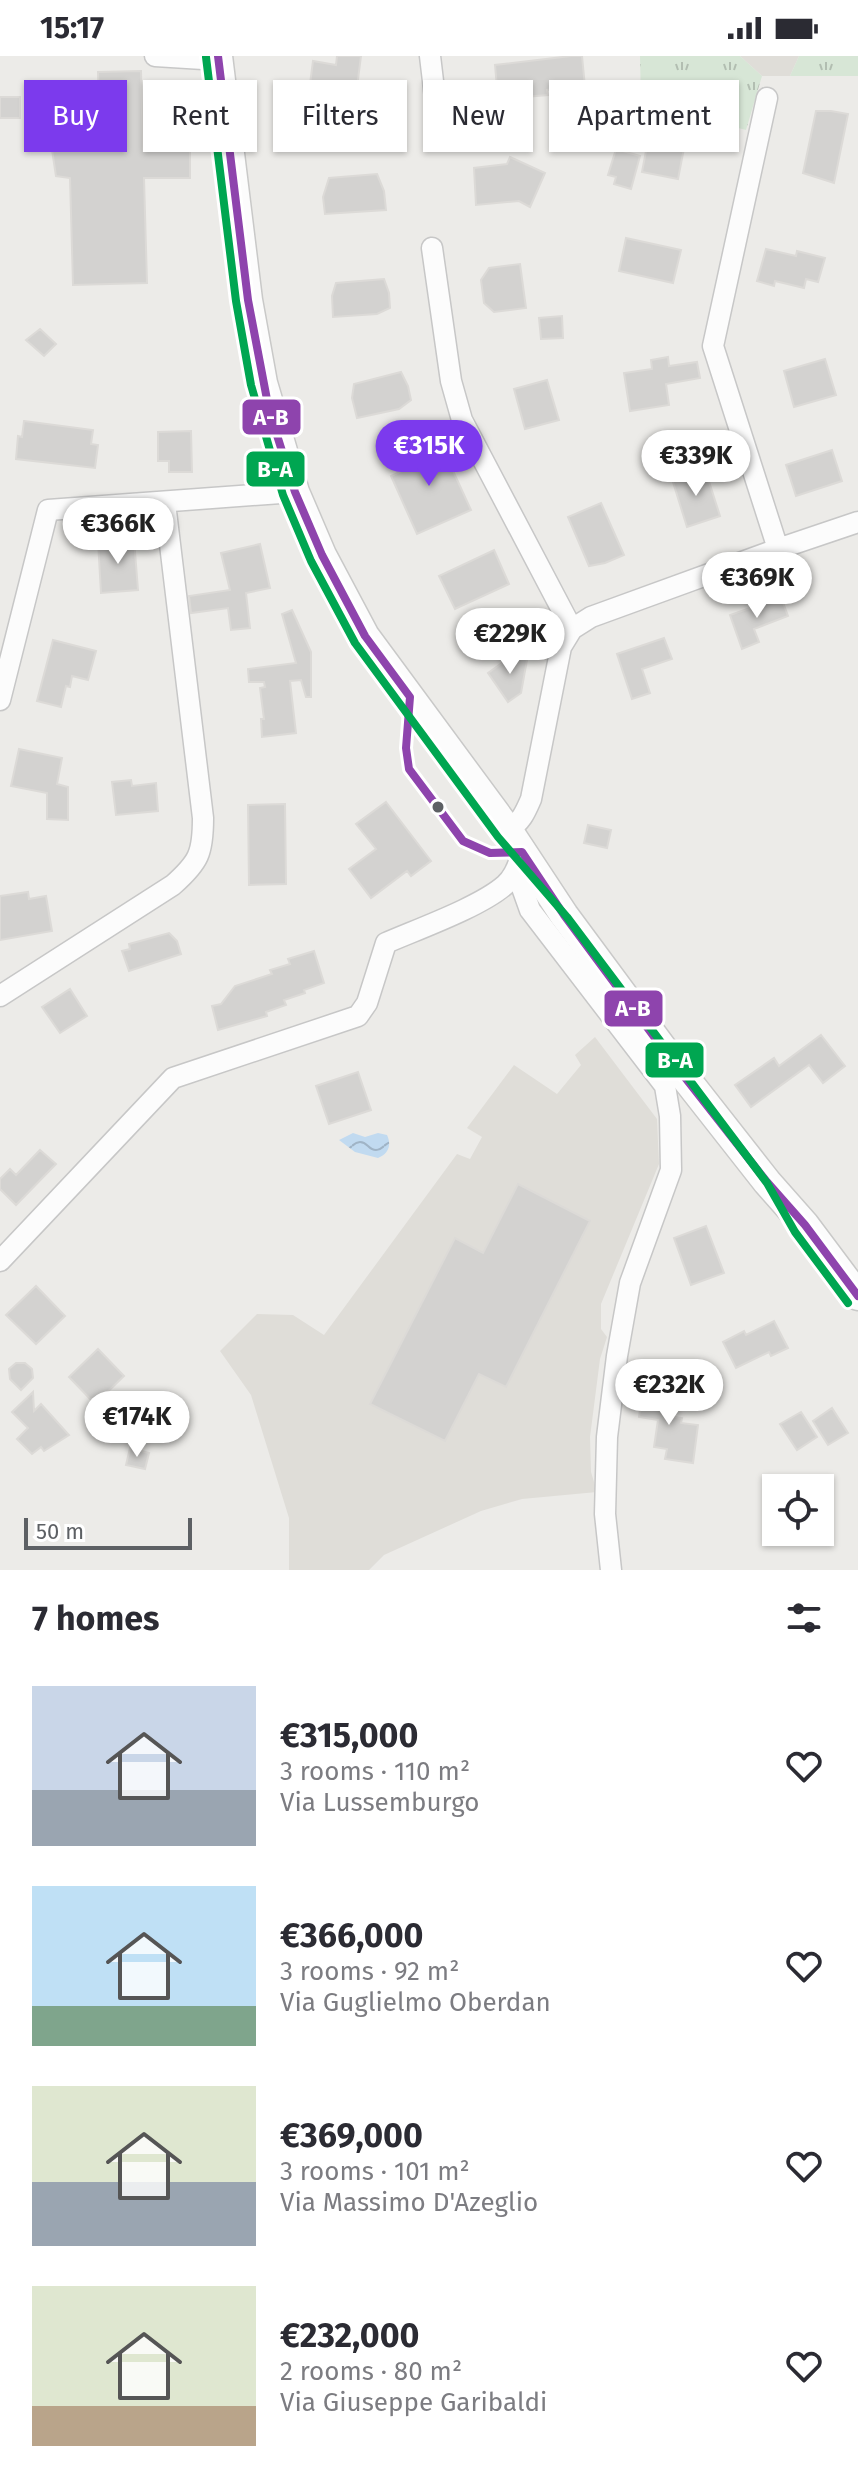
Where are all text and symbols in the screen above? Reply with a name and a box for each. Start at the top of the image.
text: 15:17 [40,10,104,46]
chip: Buy [24,80,127,152]
chip: Rent [143,80,257,152]
chip: Filters [273,80,407,152]
chip: New [423,80,533,152]
chip: Apartment [549,80,739,152]
line badge: A-B [241,398,302,436]
text: A-B [252,404,289,431]
pin: €315K [373,420,485,488]
text: €315K [394,430,464,461]
pin: €339K [640,430,752,498]
text: €339K [659,440,733,471]
line badge: B-A [245,450,306,488]
text: B-A [257,456,294,483]
pin: €366K [62,498,174,566]
text: €366K [81,508,155,539]
pin: €369K [701,552,813,620]
text: €369K [720,562,794,593]
pin: €229K [454,608,566,676]
text: €229K [474,618,546,649]
unlabelled marker [430,799,446,815]
line badge: A-B [603,989,664,1028]
text: A-B [614,995,651,1022]
line badge: B-A [644,1041,705,1079]
text: B-A [657,1047,694,1074]
pin: €232K [613,1359,725,1427]
text: €232K [633,1369,705,1400]
pin: €174K [81,1391,193,1459]
text: €174K [103,1401,171,1432]
map controls [762,1474,834,1546]
button: locate [762,1474,834,1546]
scale bar [24,1514,192,1550]
text: 50 m [36,1518,84,1545]
icon: filters [782,1596,826,1640]
text: 7 homes [32,1598,159,1639]
text: €315,000 [280,1715,418,1756]
icon: home [96,1718,192,1814]
icon: heart [782,1744,826,1788]
text: 3 rooms · 110 m² [280,1756,470,1787]
text: Via Lussemburgo [280,1787,480,1818]
text: €366,000 [280,1915,423,1956]
icon: home [96,1918,192,2014]
icon: heart [782,1944,826,1988]
text: 3 rooms · 92 m² [280,1956,459,1987]
text: Via Guglielmo Oberdan [280,1987,551,2018]
text: €369,000 [280,2115,423,2156]
icon: home [96,2118,192,2214]
icon: heart [782,2144,826,2188]
text: 3 rooms · 101 m² [280,2156,470,2187]
text: Via Massimo D'Azeglio [280,2187,538,2218]
text: €232,000 [280,2315,419,2356]
icon: home [96,2318,192,2414]
icon: heart [782,2344,826,2388]
text: 2 rooms · 80 m² [280,2356,462,2387]
text: Via Giuseppe Garibaldi [280,2387,547,2418]

